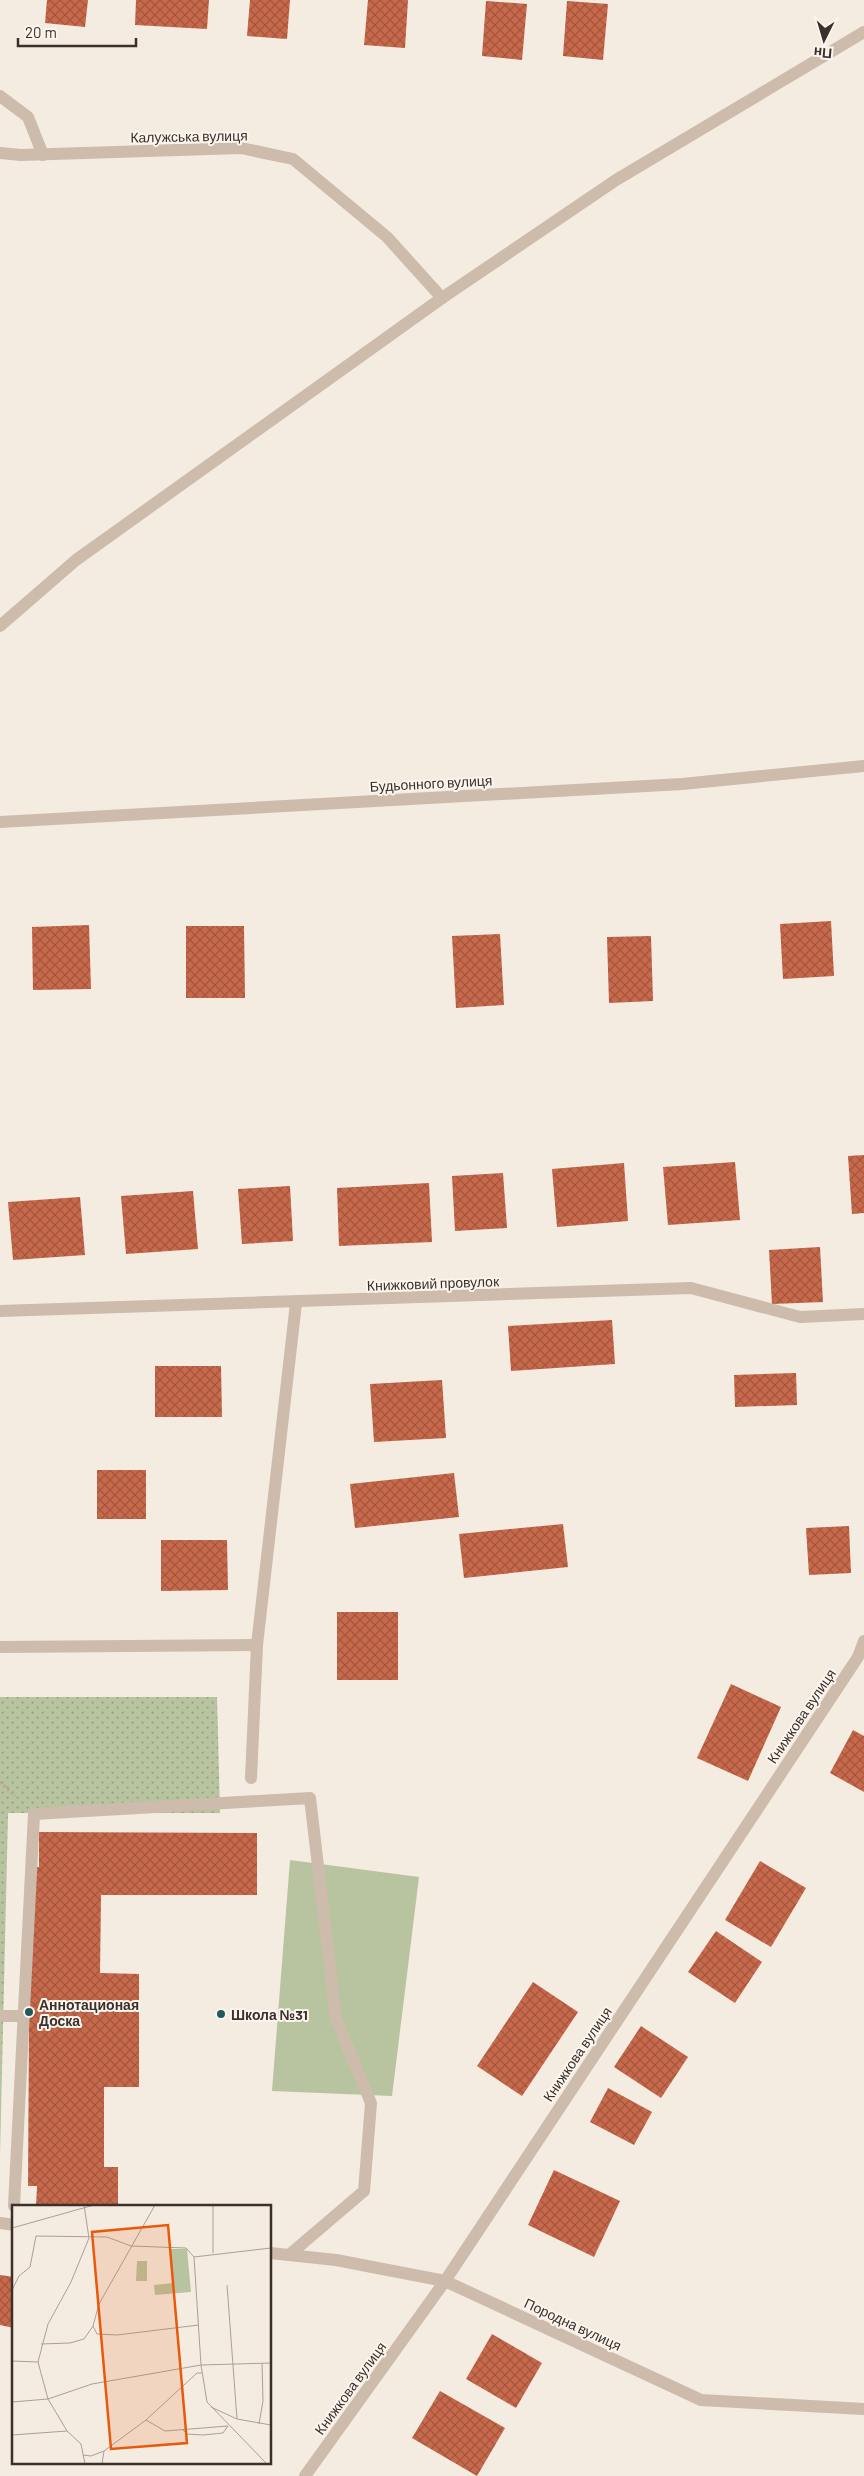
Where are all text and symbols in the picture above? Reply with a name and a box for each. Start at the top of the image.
scale bar [18,15,135,47]
north arrow [799,15,849,65]
text: 20 m [25,23,57,41]
text: Пн [813,44,833,63]
street label: Калужська вулиця [130,126,248,146]
street label: Будьонного вулиця [369,771,493,795]
street label: Книжковий провулок [367,1272,500,1294]
street label: Книжкова вулиця [763,1665,839,1767]
place label: Аннотационая Доска [39,1996,139,2029]
street label: Книжкова вулиця [539,2003,615,2105]
marker: Аннотационая Доска [23,2006,35,2018]
place label: Школа №31 [231,2006,308,2023]
marker: Школа №31 [215,2008,227,2020]
inset map [12,2205,271,2464]
street label: Породна вулиця [522,2294,624,2354]
street label: Книжкова вулиця [311,2338,389,2438]

